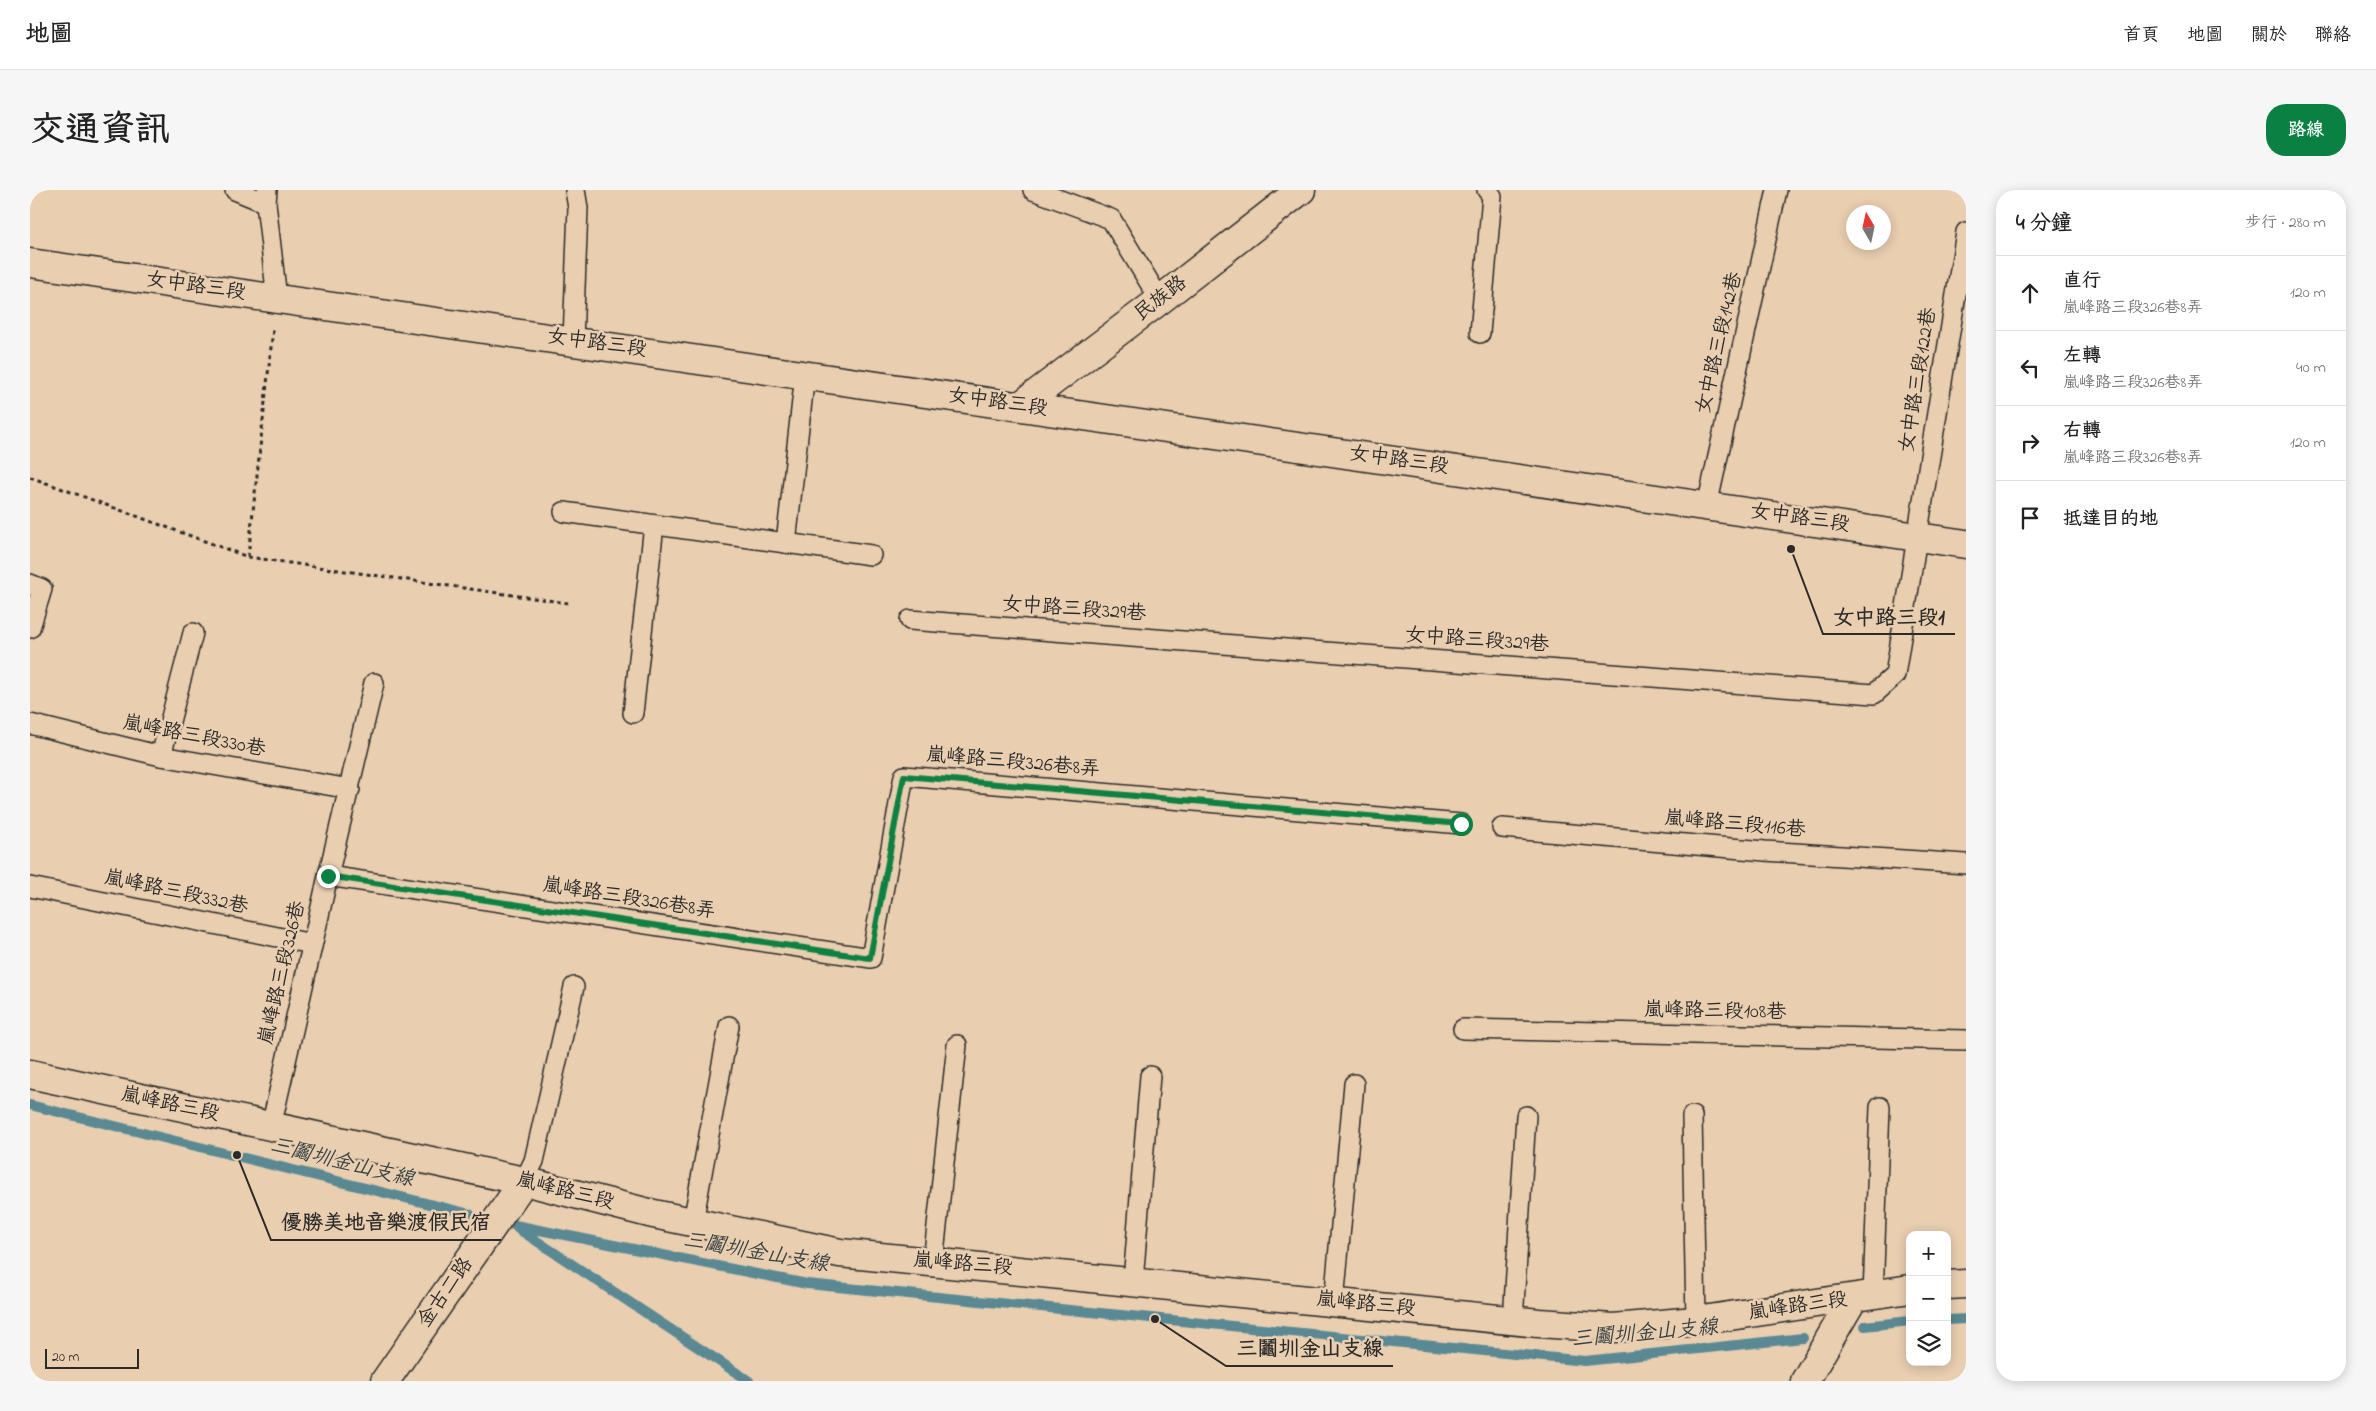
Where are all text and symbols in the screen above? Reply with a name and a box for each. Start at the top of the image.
text: 地圖 [25,18,73,53]
text: 首頁 [2123,23,2159,49]
text: 地圖 [2187,23,2223,49]
text: 關於 [2251,23,2287,49]
text: 聯絡 [2315,23,2351,49]
button: 路線 [2266,104,2346,156]
text: 交通資訊 [30,106,170,157]
north arrow [1846,205,1891,250]
text: 4 分鐘 [2016,209,2072,239]
text: 步行 · 280 m [2245,211,2326,235]
street label: 女中路三段 [144,266,248,308]
street label: 民族路 [1128,268,1194,329]
street label: 女中路三段142巷 [1690,268,1751,417]
text: 直行 [2063,268,2101,295]
icon: ahead [2016,279,2044,307]
text: 120 m [2290,281,2326,305]
text: 嵐峰路三段326巷8弄 [2063,296,2203,320]
street label: 女中路三段122巷 [1893,305,1945,454]
street label: 女中路三段 [545,323,649,365]
text: 左轉 [2063,343,2101,370]
icon: left [2016,354,2044,382]
text: 40 m [2296,356,2326,380]
text: 嵐峰路三段326巷8弄 [2063,371,2203,395]
street label: 女中路三段 [946,382,1050,424]
text: 右轉 [2063,418,2101,445]
icon: right [2016,429,2044,457]
text: 120 m [2290,431,2326,455]
street label: 女中路三段 [1347,440,1451,482]
text: 嵐峰路三段326巷8弄 [2063,446,2203,470]
street label: 女中路三段 [1748,498,1852,540]
icon: arrive [2016,504,2044,532]
text: 抵達目的地 [2063,506,2158,533]
street label: 女中路三段329巷 [1001,591,1148,630]
callout: 女中路三段1 [1823,598,1955,634]
text: 女中路三段1 [1833,604,1945,634]
street label: 女中路三段329巷 [1404,622,1551,661]
street label: 嵐峰路三段330巷 [120,709,269,765]
street label: 嵐峰路三段326巷8弄 [925,741,1101,785]
street label: 嵐峰路三段116巷 [1663,804,1808,846]
route start [1450,813,1473,836]
street label: 嵐峰路三段332巷 [101,864,252,923]
route end [317,865,340,888]
street label: 嵐峰路三段326巷8弄 [541,871,717,927]
street label: 嵐峰路三段326巷 [252,897,314,1048]
street label: 嵐峰路三段108巷 [1644,996,1787,1028]
street label: 嵐峰路三段 [118,1080,222,1130]
water label: 三鬮圳金山支線 [267,1131,418,1196]
street label: 嵐峰路三段 [513,1166,617,1218]
callout: 優勝美地音樂渡假民宿 [271,1204,501,1240]
text: 優勝美地音樂渡假民宿 [281,1209,491,1239]
water label: 三鬮圳金山支線 [681,1225,832,1281]
map controls [1906,1231,1951,1366]
button: + [1906,1231,1951,1276]
street label: 嵐峰路三段 [912,1246,1014,1284]
street label: 金古二路 [411,1251,481,1334]
button: − [1906,1276,1951,1321]
street label: 嵐峰路三段 [1315,1285,1417,1325]
street label: 嵐峰路三段 [1746,1286,1850,1328]
water label: 三鬮圳金山支線 [1570,1313,1721,1355]
button: layers [1906,1321,1951,1366]
callout: 三鬮圳金山支線 [1226,1330,1393,1366]
text: 三鬮圳金山支線 [1237,1335,1384,1365]
scale bar [45,1346,139,1369]
text: 20 m [52,1347,79,1368]

